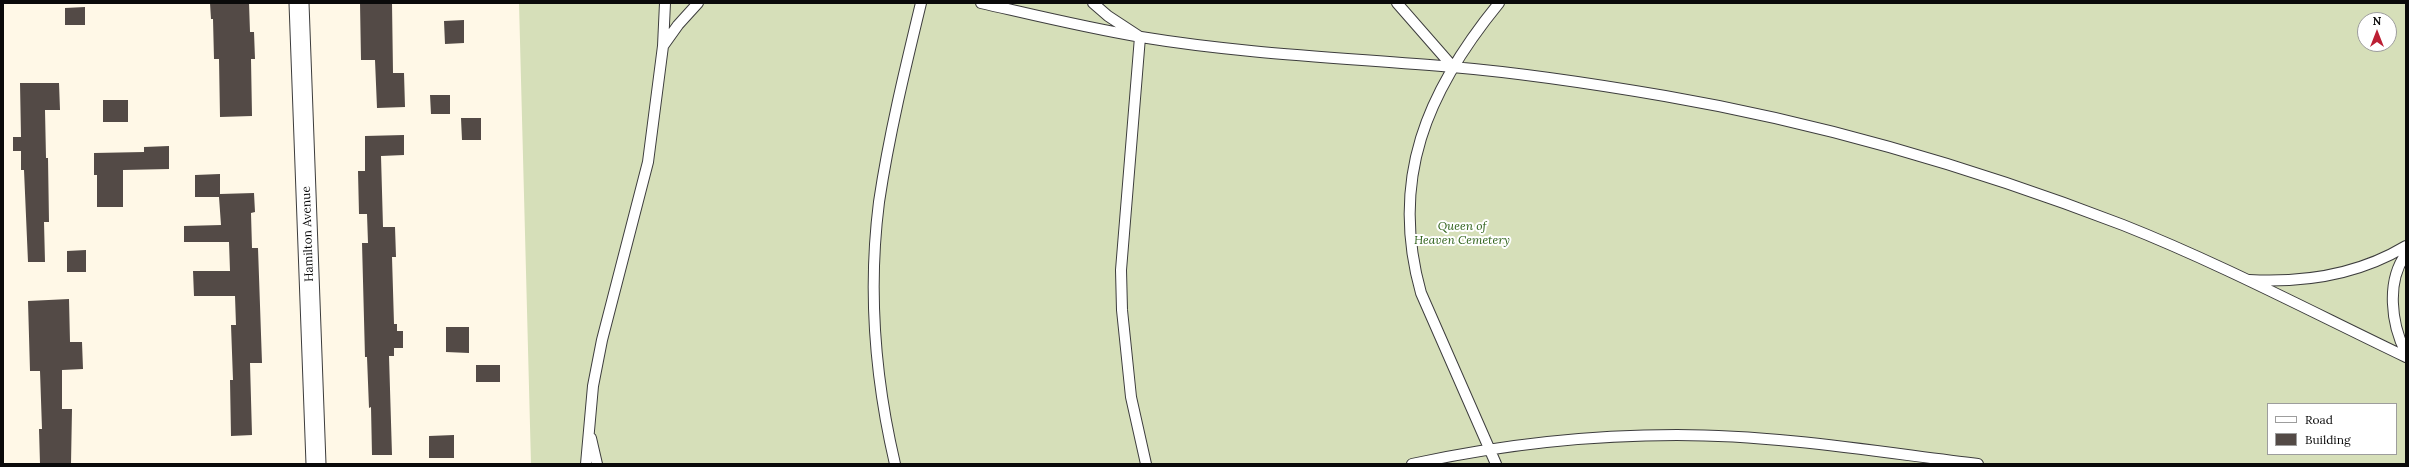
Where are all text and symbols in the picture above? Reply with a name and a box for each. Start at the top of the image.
north arrow [2357,12,2397,52]
text: N [2373,14,2381,28]
street label: Hamilton Avenue [299,186,317,282]
park label: Queen of Heaven Cemetery [1414,220,1510,248]
legend [2267,403,2397,455]
text: Road [2305,412,2333,427]
text: Building [2305,432,2351,447]

